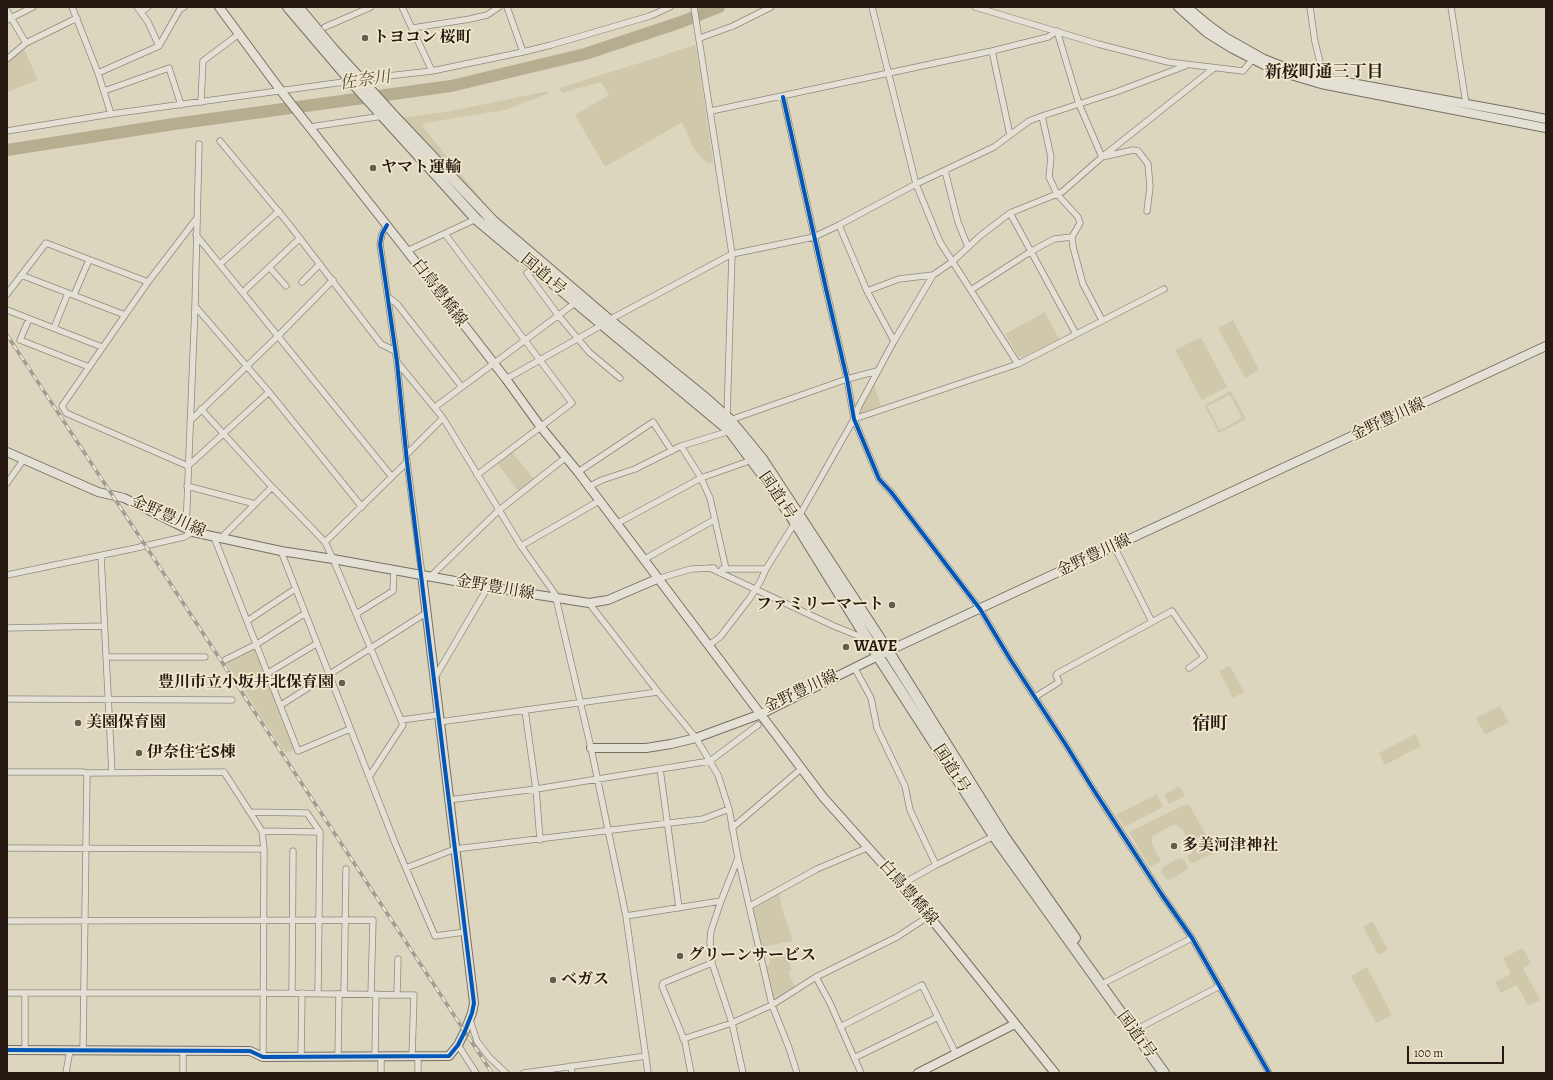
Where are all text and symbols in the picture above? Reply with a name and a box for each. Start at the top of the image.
place label: トヨコン 桜町 [373,28,472,48]
marker: トヨコン 桜町 [360,33,370,43]
district label: 新桜町通三丁目 [1265,63,1383,83]
water label: 佐奈川 [338,67,392,95]
place label: ヤマト運輸 [381,158,461,178]
marker: ヤマト運輸 [368,163,378,173]
street label: 国道1号 [516,250,570,300]
street label: 白鳥豊橋線 [407,255,471,331]
street label: 金野豊川線 [1348,394,1428,446]
street label: 国道1号 [754,468,800,524]
street label: 金野豊川線 [128,492,208,542]
street label: 金野豊川線 [1054,530,1134,582]
street label: 金野豊川線 [454,572,536,604]
place label: ファミリーマート [756,595,884,615]
marker: ファミリーマート [887,600,897,610]
place label: WAVE [854,637,897,657]
marker: WAVE [841,642,851,652]
street label: 金野豊川線 [761,666,841,718]
place label: 豊川市立小坂井北保育園 [158,673,334,693]
marker: 豊川市立小坂井北保育園 [337,678,347,688]
place label: 美園保育園 [86,713,166,733]
district label: 宿町 [1192,714,1228,736]
marker: 美園保育園 [73,718,83,728]
street label: 国道1号 [928,741,974,797]
place label: 伊奈住宅S棟 [147,743,236,763]
marker: 伊奈住宅S棟 [134,748,144,758]
place label: 多美河津神社 [1182,836,1278,856]
marker: 多美河津神社 [1169,841,1179,851]
street label: 白鳥豊橋線 [875,857,941,929]
place label: グリーンサービス [688,946,816,966]
marker: グリーンサービス [675,951,685,961]
place label: ベガス [561,970,609,990]
marker: ベガス [548,975,558,985]
street label: 国道1号 [1113,1008,1159,1062]
scale bar [1409,1038,1506,1064]
text: 100 m [1414,1045,1443,1061]

